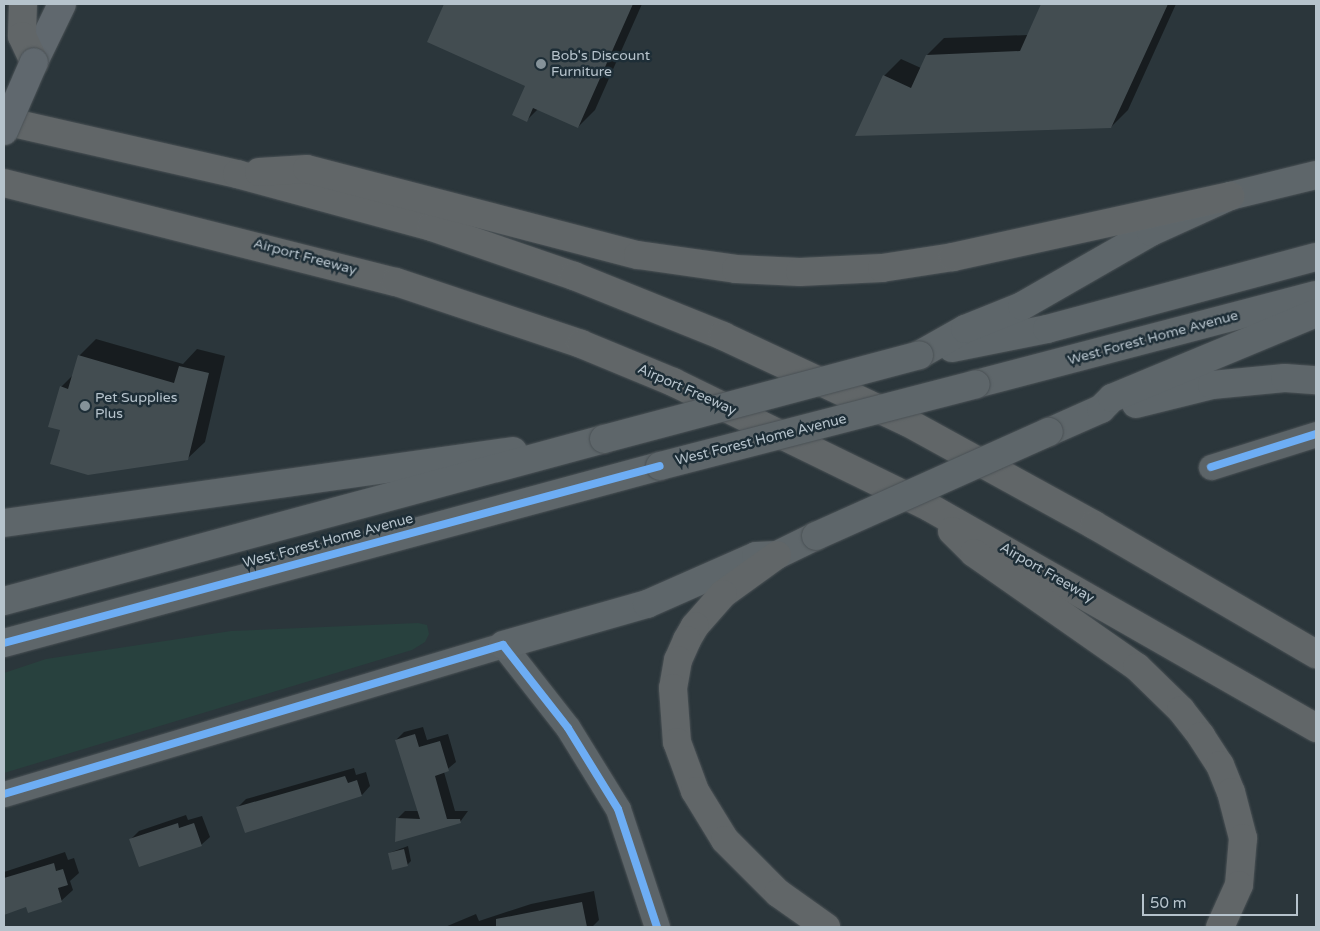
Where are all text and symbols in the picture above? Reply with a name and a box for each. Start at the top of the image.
place label: Bob's Discount Furniture [551,48,650,80]
marker: Bob's Discount Furniture [535,58,547,70]
street label: Airport Freeway [252,235,358,279]
street label: West Forest Home Avenue [1066,307,1240,369]
street label: Airport Freeway [635,361,739,419]
place label: Pet Supplies Plus [95,390,177,422]
marker: Pet Supplies Plus [79,400,91,412]
street label: West Forest Home Avenue [674,411,848,469]
street label: West Forest Home Avenue [241,510,415,572]
street label: Airport Freeway [997,539,1097,607]
scale bar [1145,884,1301,916]
text: 50 m [1150,894,1187,912]

